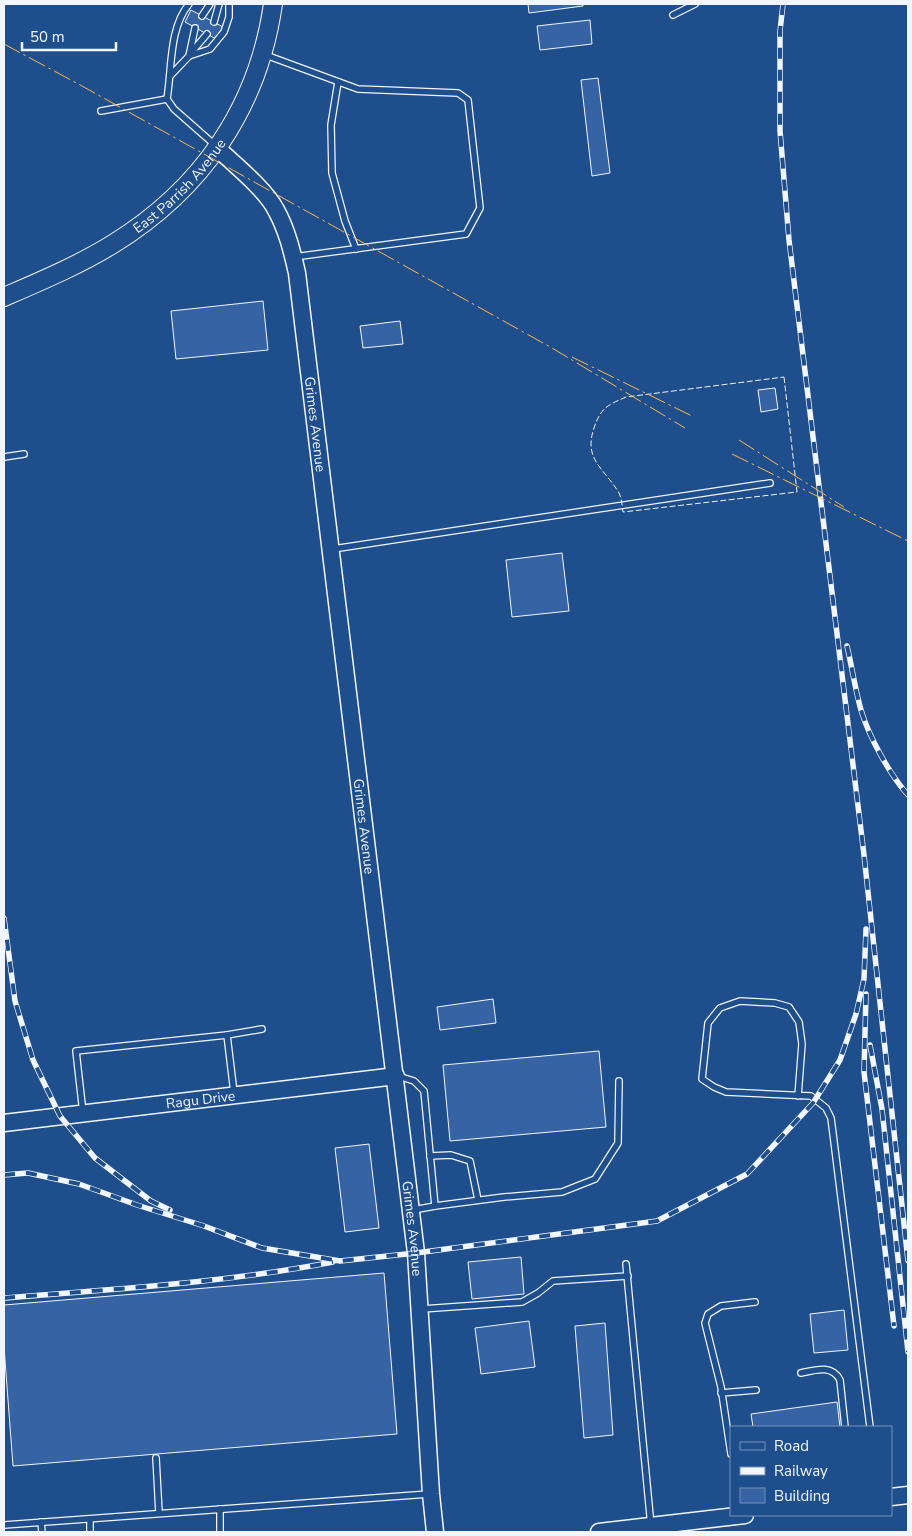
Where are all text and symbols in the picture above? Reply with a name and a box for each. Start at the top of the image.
scale bar [22,20,116,52]
text: 50 m [30,27,65,47]
street label: East Parrish Avenue [129,135,230,237]
street label: Grimes Avenue [300,376,331,473]
street label: Grimes Avenue [349,778,379,875]
street label: Ragu Drive [165,1086,236,1113]
street label: Grimes Avenue [398,1180,427,1277]
legend [730,1426,892,1516]
text: Road [774,1436,809,1456]
text: Railway [774,1461,828,1481]
text: Building [774,1486,830,1506]

